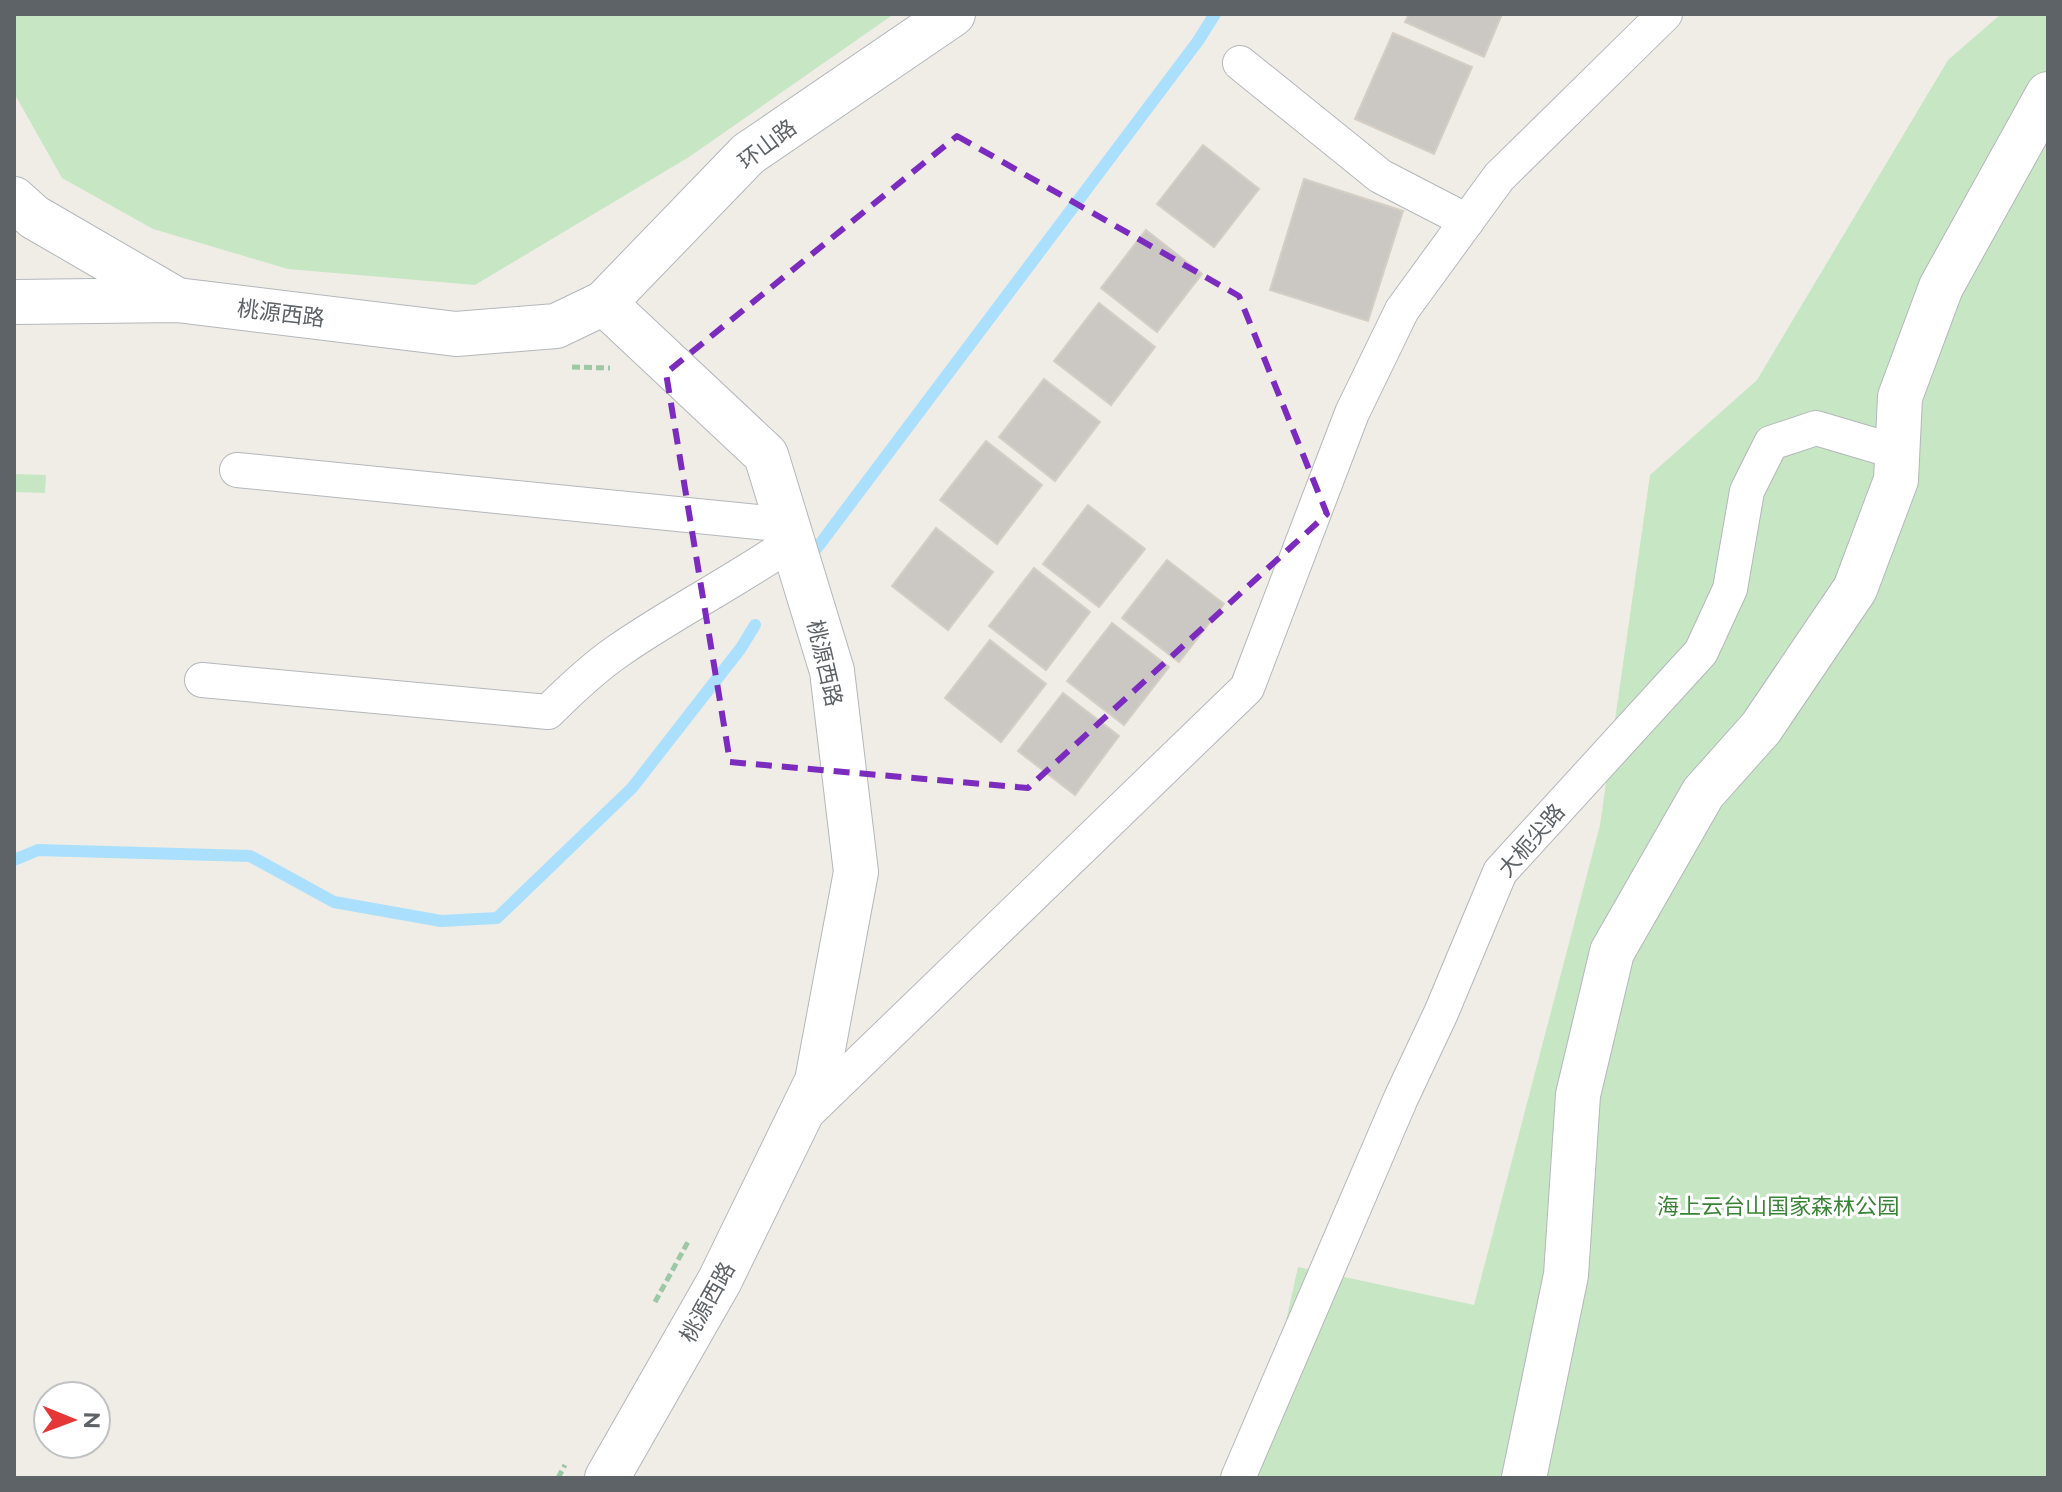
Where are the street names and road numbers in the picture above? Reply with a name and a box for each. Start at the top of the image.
street label: 环山路 [733,114,801,174]
street label: 桃源西路 [236,295,326,331]
street label: 桃源西路 [802,617,848,709]
street label: 大枙尖路 [1492,798,1570,882]
street label: 桃源西路 [674,1257,740,1347]

